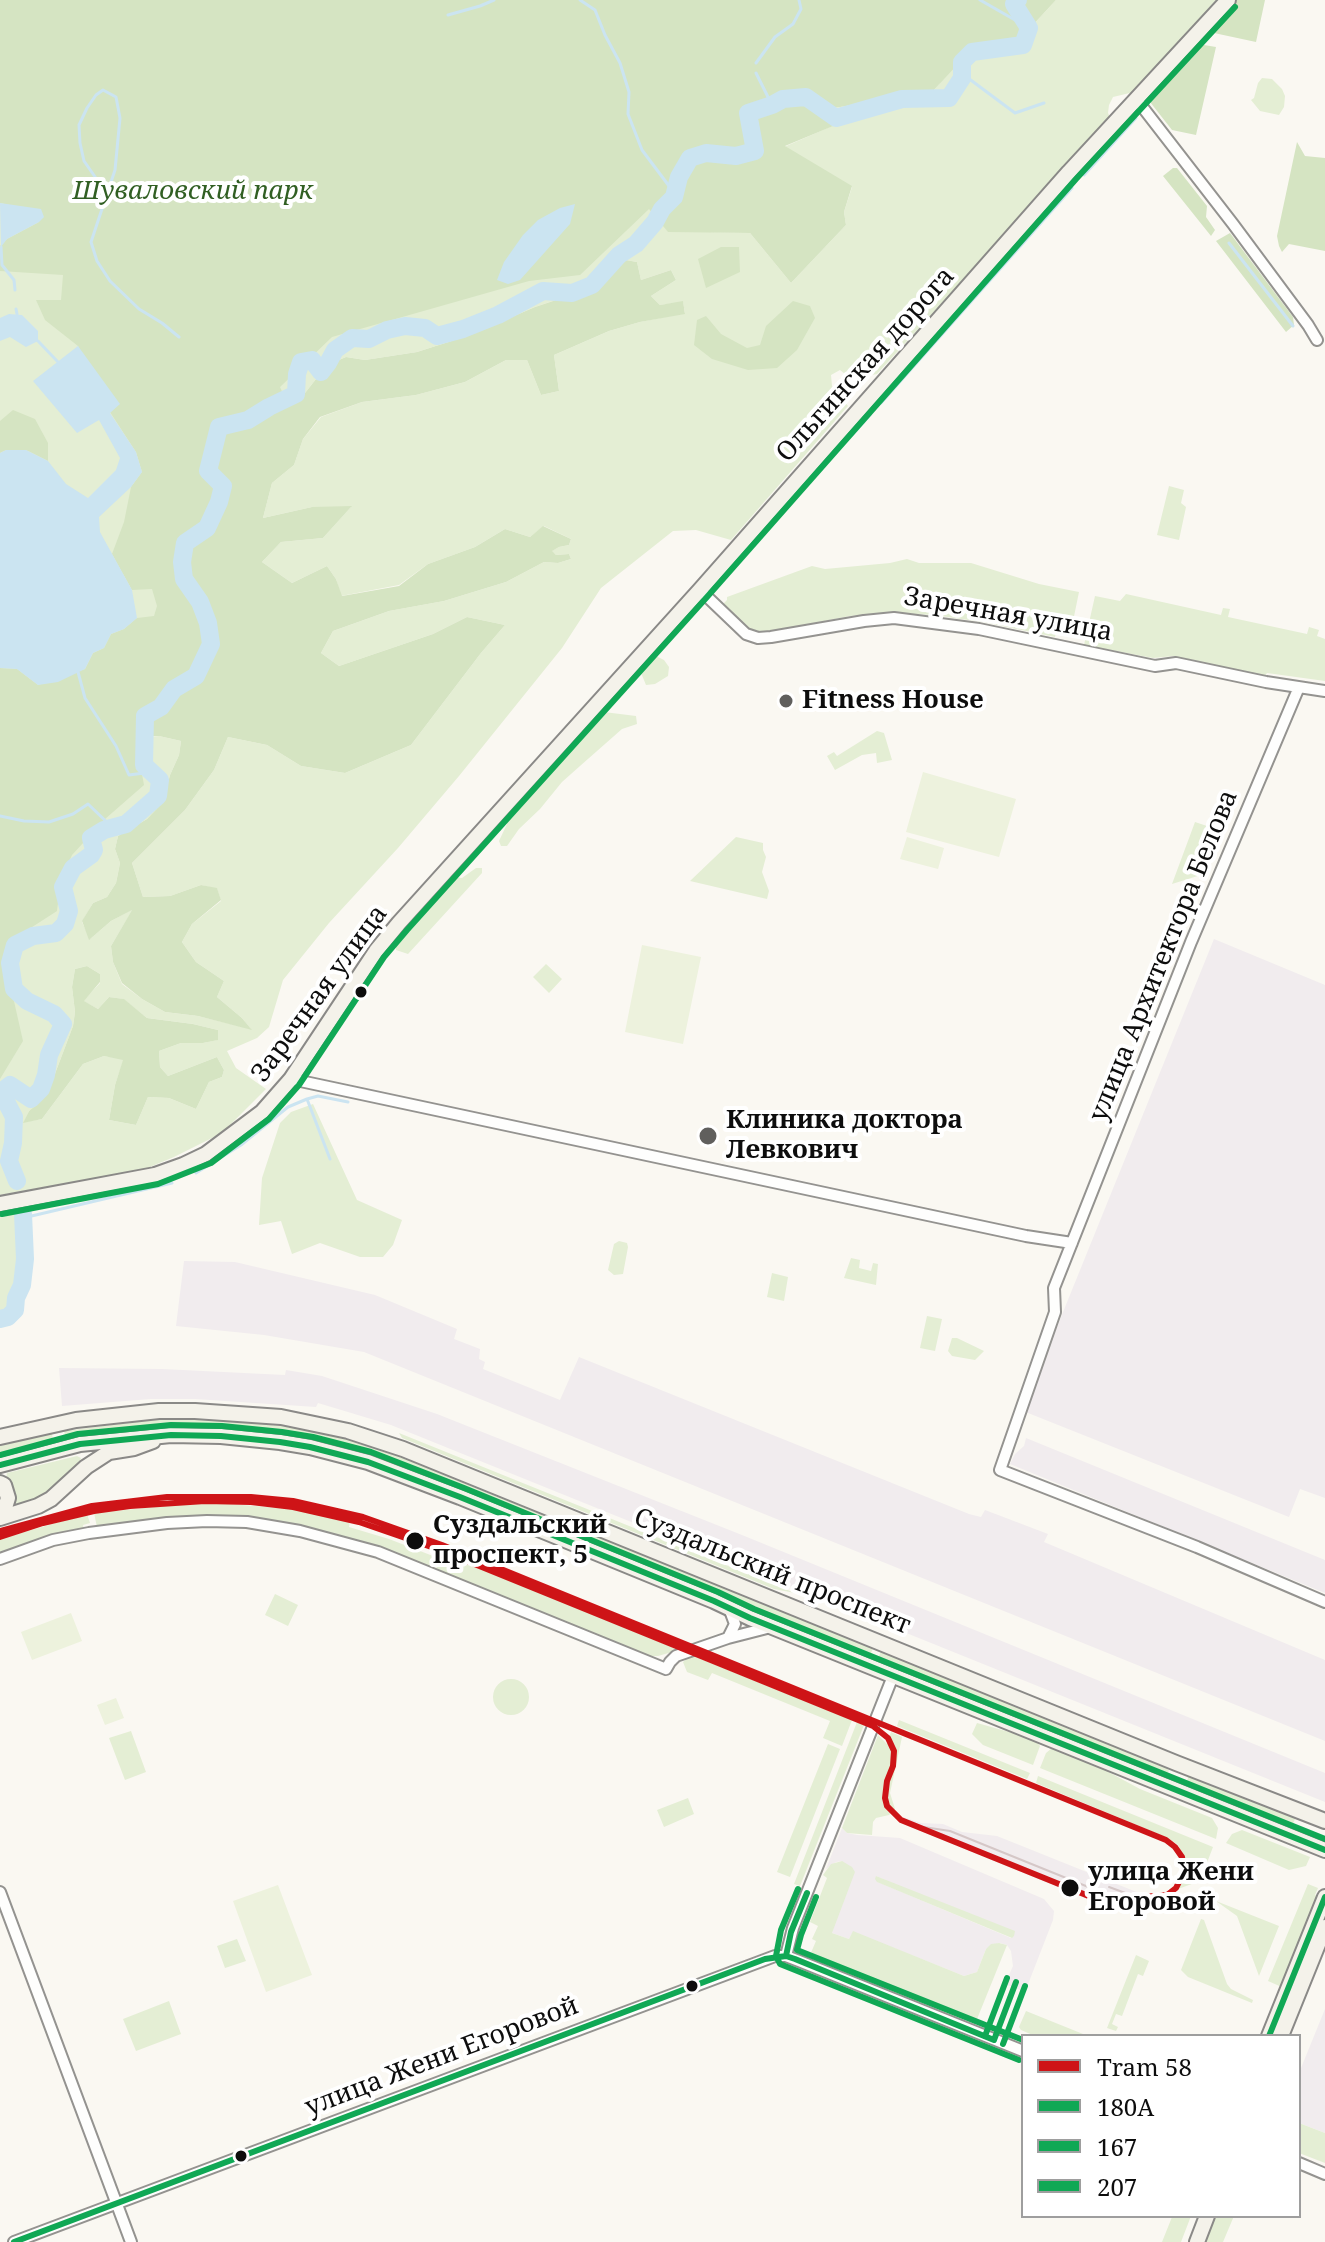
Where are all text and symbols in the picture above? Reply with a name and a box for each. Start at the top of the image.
park label: Шуваловский парк [72,176,314,208]
street label: Ольгинская дорога [770,261,962,469]
street label: Заречная улица [901,581,1115,649]
place label: Fitness House [802,685,984,717]
marker: Fitness House [777,692,795,710]
street label: улица Архитектора Белова [1083,786,1245,1126]
street label: Заречная улица [245,899,395,1089]
unlabelled marker [353,984,369,1000]
place label: Клиника доктора Левкович [726,1105,963,1166]
marker: Клиника доктора Левкович [697,1125,719,1147]
street label: Суздальский проспект [629,1502,915,1642]
place label: Суздальский проспект, 5 [433,1510,607,1572]
marker: Суздальский проспект, 5 [404,1530,426,1552]
place label: улица Жени Егоровой [1088,1857,1254,1918]
marker: улица Жени Егоровой [1059,1877,1081,1899]
unlabelled marker [684,1978,700,1994]
street label: улица Жени Егоровой [301,1990,583,2124]
legend [1021,2034,1301,2218]
text: Tram 58 [1097,2050,1192,2083]
text: 180А [1097,2090,1154,2123]
text: 167 [1097,2130,1137,2163]
unlabelled marker [233,2148,249,2164]
text: 207 [1097,2170,1137,2203]

